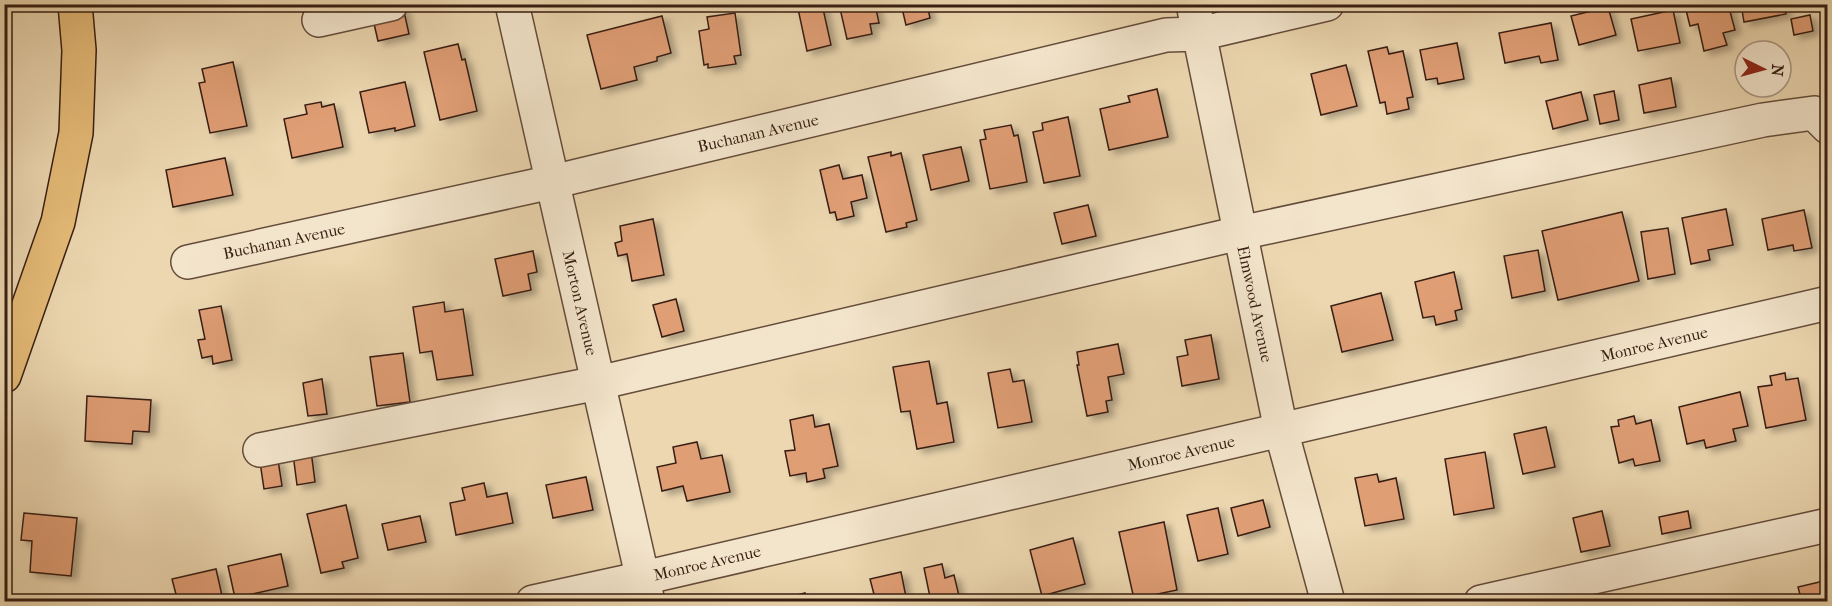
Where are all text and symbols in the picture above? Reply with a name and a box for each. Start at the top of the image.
north arrow [1733,39,1793,99]
text: N [1767,63,1787,78]
street label: Buchanan Avenue [696,110,821,156]
street label: Buchanan Avenue [221,219,347,263]
street label: Elmwood Avenue [1233,244,1277,364]
street label: Morton Avenue [559,249,601,358]
street label: Monroe Avenue [1598,322,1710,366]
street label: Monroe Avenue [1125,431,1237,475]
street label: Monroe Avenue [651,541,763,585]

